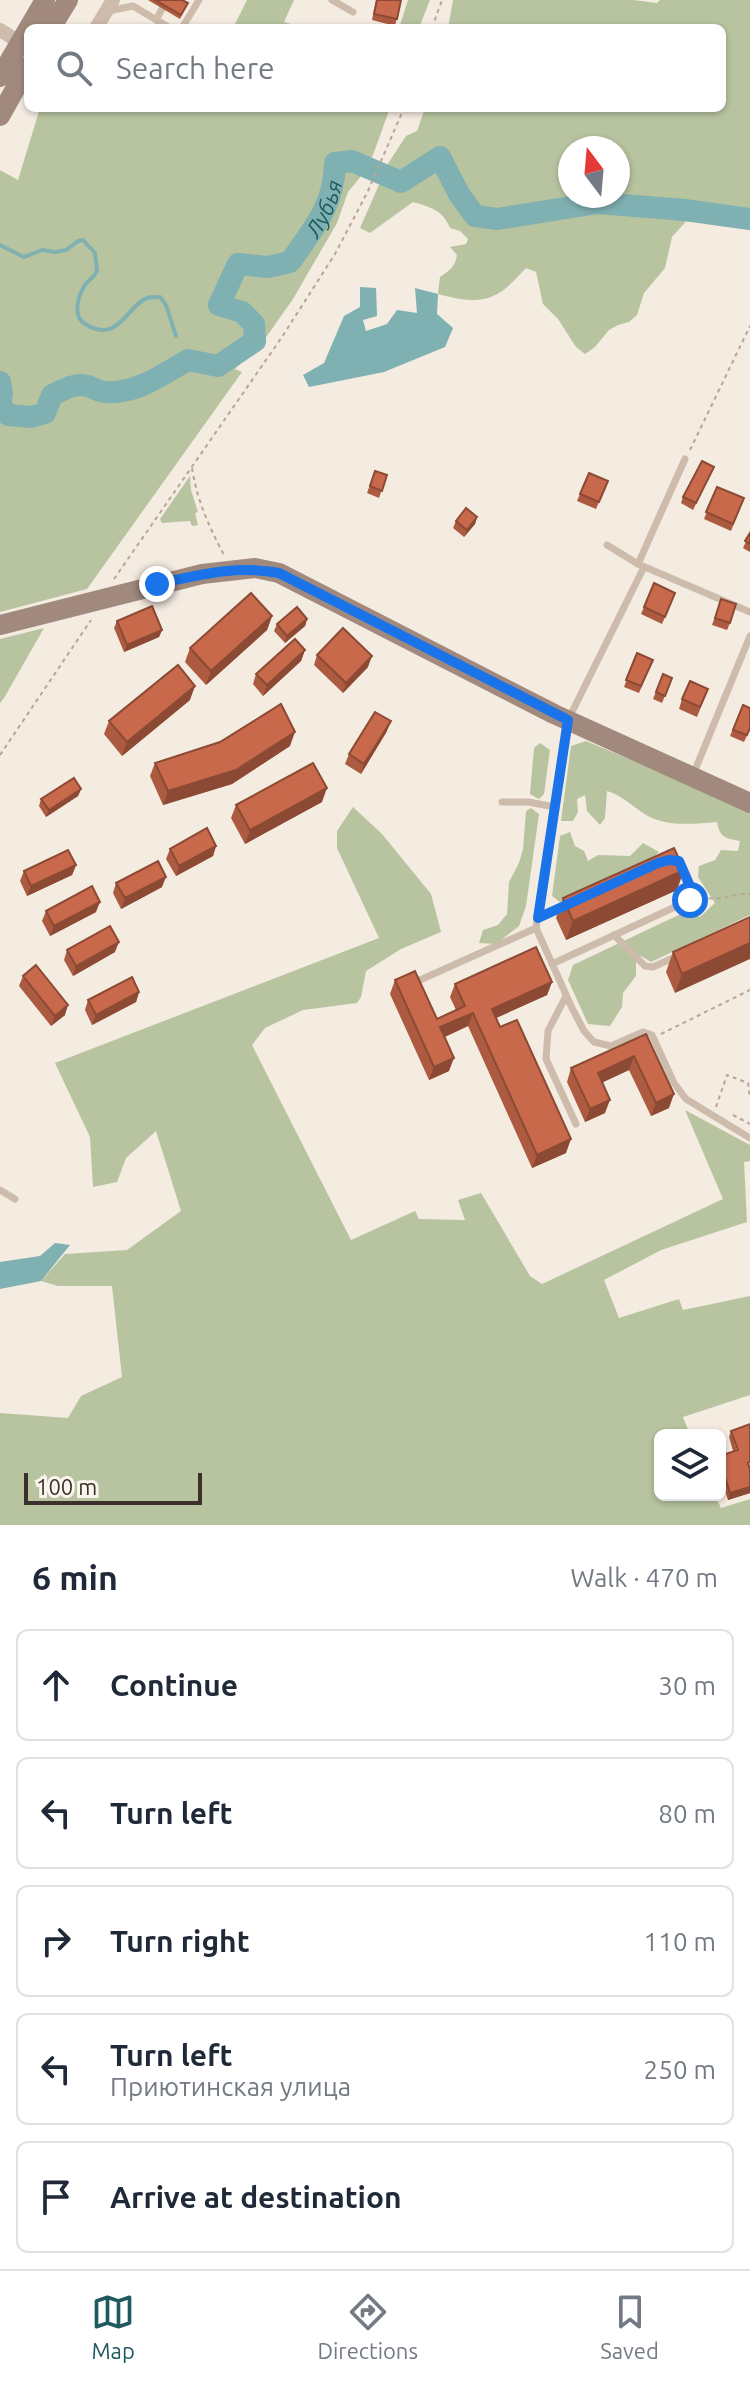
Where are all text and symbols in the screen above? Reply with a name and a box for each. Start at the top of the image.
search box [24,24,726,112]
icon: search [52,46,96,90]
text: Search here [116,51,275,85]
north arrow [558,136,630,208]
water label: Лубья [299,178,346,242]
route end [139,566,175,602]
route start [672,882,708,918]
map controls [654,1429,726,1501]
button: layers [654,1429,726,1501]
scale bar [24,1469,202,1505]
text: 100 m [36,1474,97,1499]
text: 6 min [32,1558,118,1596]
text: Walk · 470 m [570,1563,718,1592]
icon: ahead [34,1663,78,1707]
text: Continue [110,1668,238,1702]
text: 30 m [658,1671,716,1700]
icon: left [34,1791,78,1835]
text: Turn left [110,1796,232,1830]
text: 80 m [658,1799,716,1828]
icon: right [34,1919,78,1963]
text: Turn right [110,1924,250,1958]
text: 110 m [644,1927,716,1956]
text: Turn left [110,2038,232,2072]
icon: left [34,2047,78,2091]
text: 250 m [644,2055,716,2084]
text: Приютинская улица [110,2072,351,2101]
icon: arrive [34,2175,78,2219]
text: Arrive at destination [110,2180,402,2214]
tab: Map [91,2290,135,2363]
tab: Directions [317,2290,418,2363]
tab: Saved [600,2290,659,2363]

